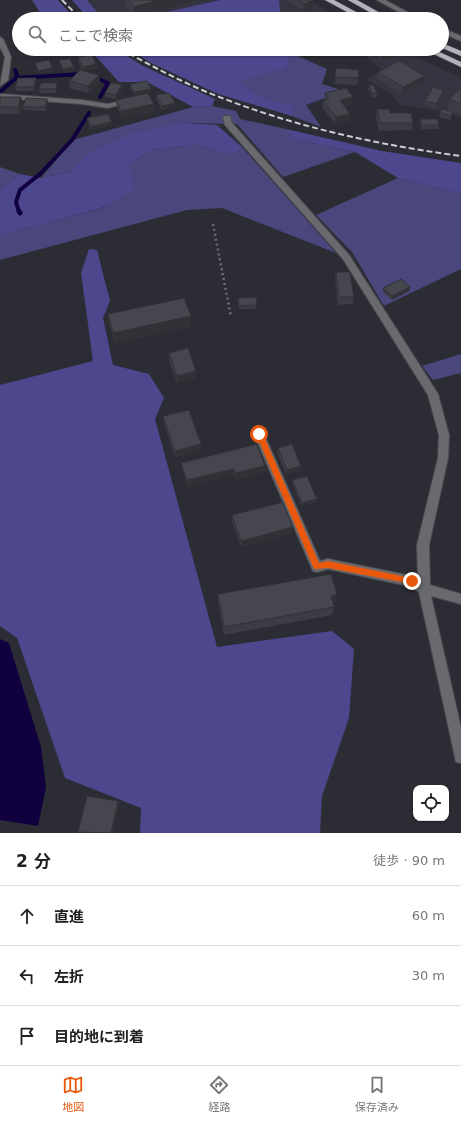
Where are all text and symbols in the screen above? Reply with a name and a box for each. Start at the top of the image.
search box [12,12,449,56]
icon: search [26,23,48,45]
text: ここで検索 [58,27,133,45]
route start [250,425,268,443]
route end [403,572,421,590]
map controls [413,785,449,821]
button: locate [413,785,449,821]
text: 2 分 [16,851,51,871]
text: 徒歩 · 90 m [373,853,445,868]
icon: ahead [16,905,38,927]
text: 直進 [54,908,84,926]
text: 60 m [412,908,445,923]
icon: left [16,965,38,987]
text: 左折 [54,968,84,986]
text: 30 m [412,968,445,983]
icon: arrive [16,1025,38,1047]
text: 目的地に到着 [54,1028,144,1046]
tab: 地図 [62,1074,84,1114]
tab: 経路 [208,1074,230,1114]
tab: 保存済み [355,1074,399,1114]

